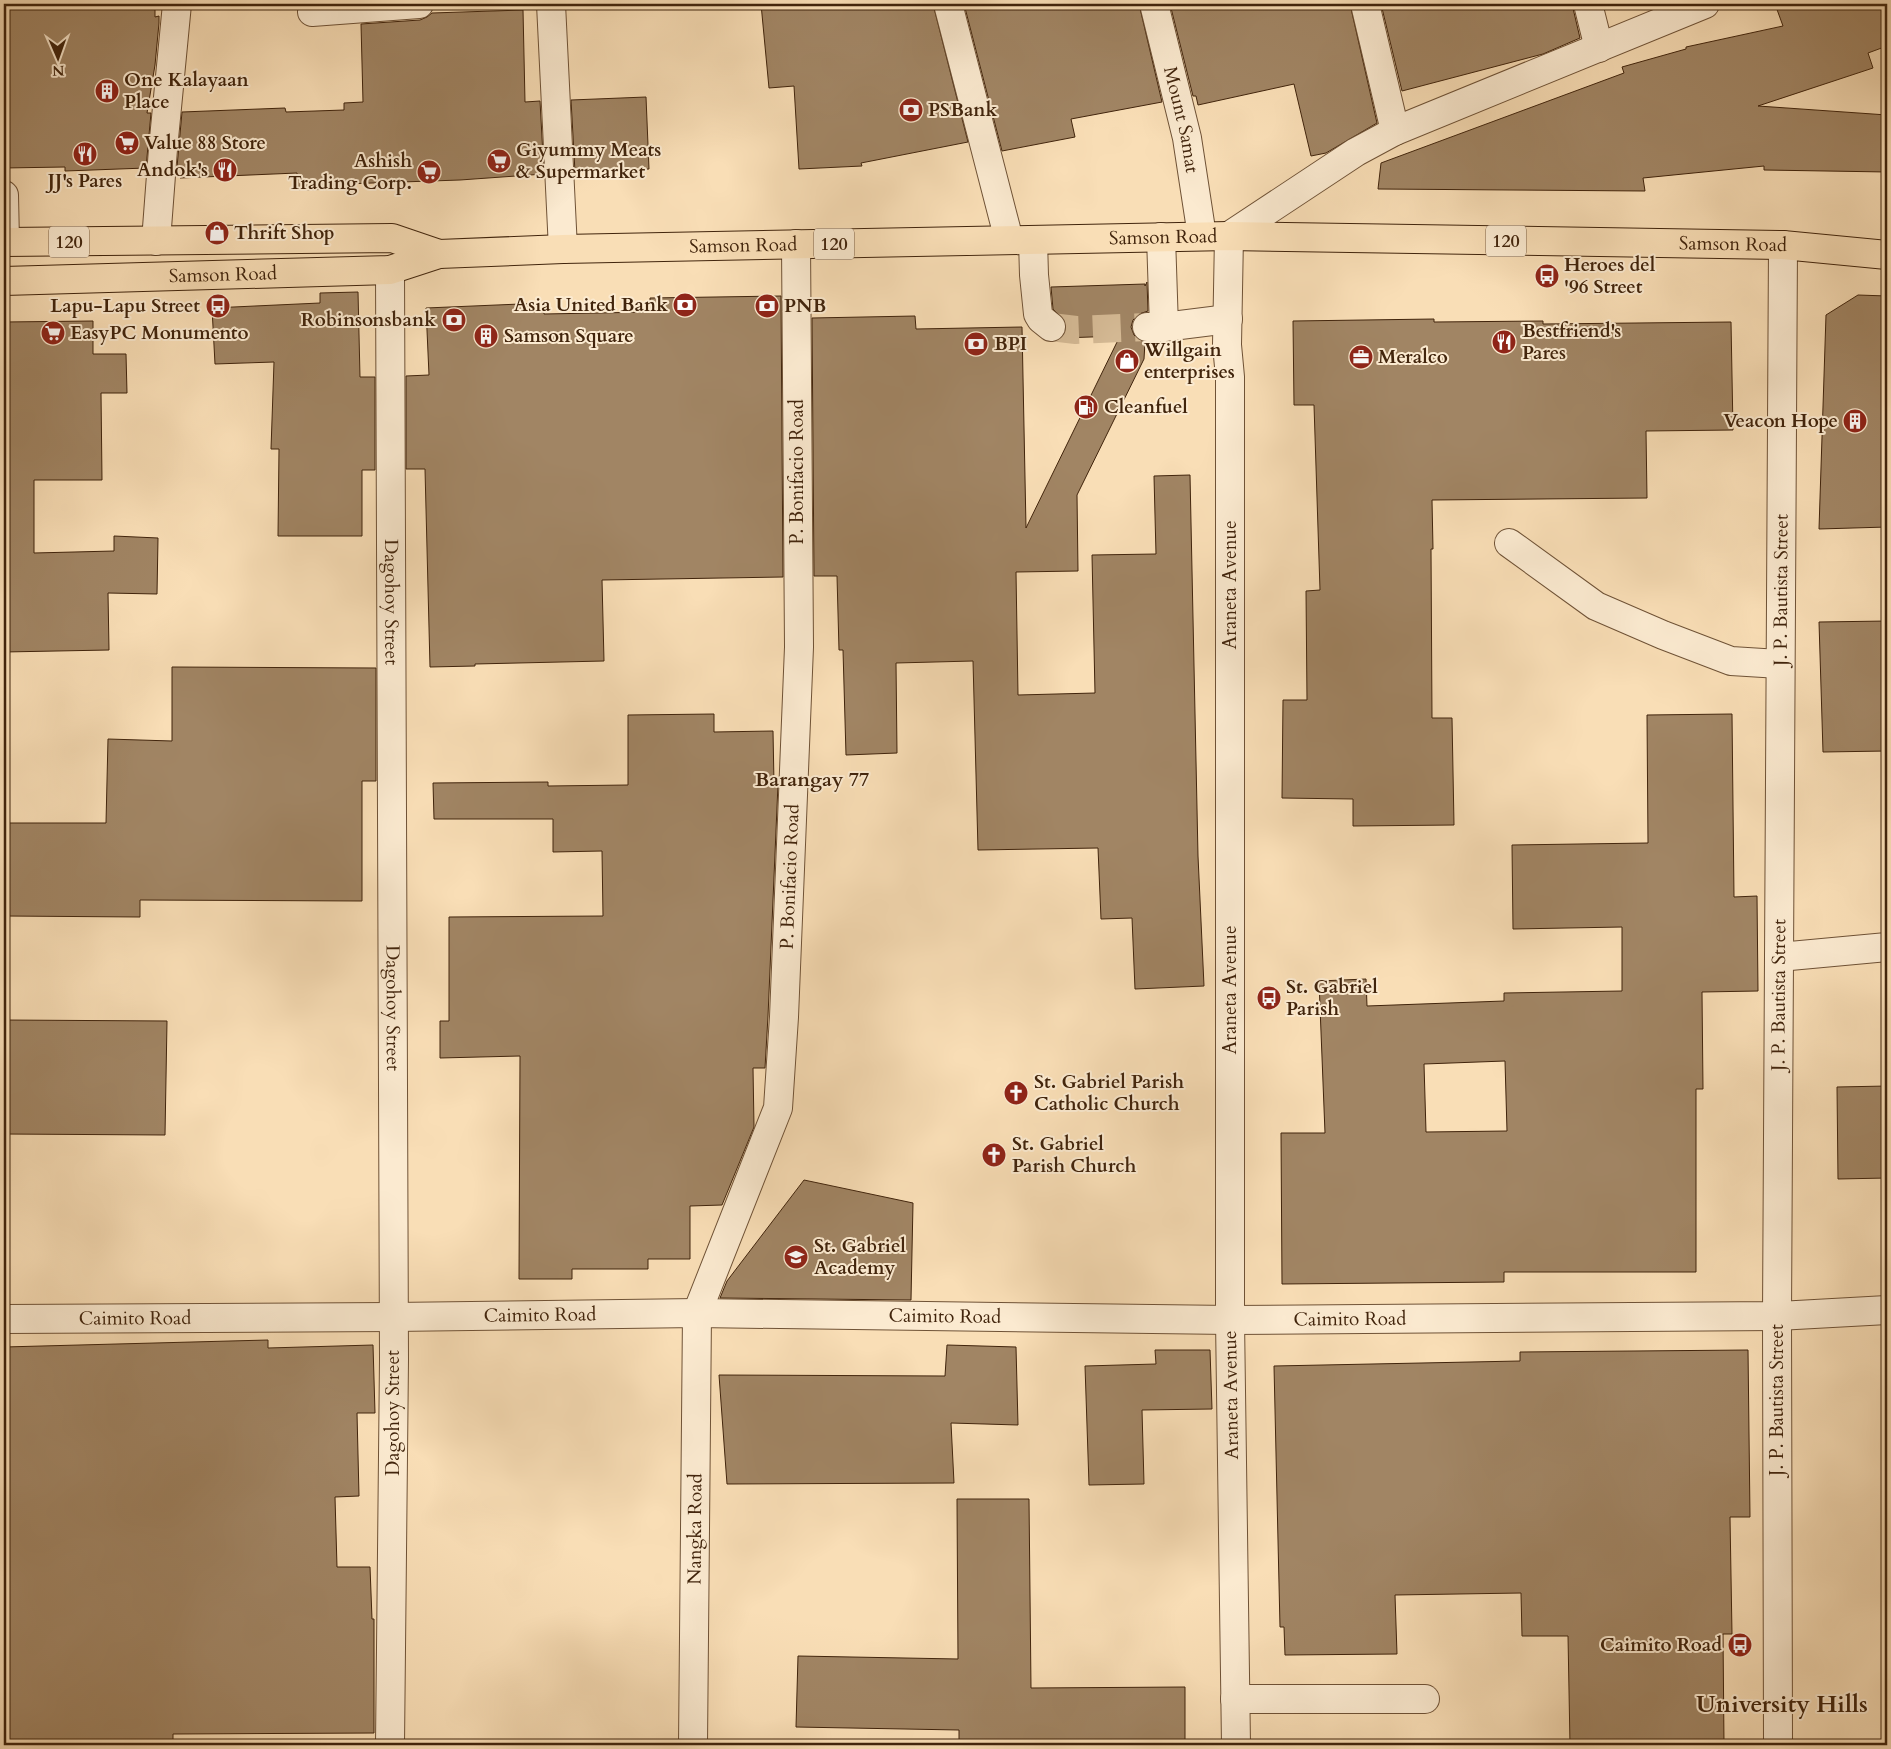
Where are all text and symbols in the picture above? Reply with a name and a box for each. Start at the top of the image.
north arrow [32,32,82,82]
text: N [52,61,65,80]
street label: Mount Samat [1157,64,1205,175]
place label: One Kalayaan Place [124,67,250,115]
building icon: One Kalayaan Place [94,78,120,104]
bank icon: PSBank [898,97,924,123]
place label: PSBank [928,97,998,123]
supermarket icon: Value 88 Store [114,130,140,156]
place label: Value 88 Store [144,130,266,156]
place label: Giyummy Meats & Supermarket [516,137,661,185]
restaurant icon: JJ's Pares [72,141,98,167]
place label: Ashish Trading Corp. [288,148,412,196]
supermarket icon: Giyummy Meats & Supermarket [486,148,512,174]
place label: Andok's [137,157,208,183]
restaurant icon: Andok's [212,157,238,183]
supermarket icon: Ashish Trading Corp. [416,159,442,185]
place label: JJ's Pares [45,168,122,194]
shop icon: Thrift Shop [204,220,230,246]
place label: Thrift Shop [234,220,335,246]
street label: Samson Road [1109,223,1217,251]
road number: 120 [49,226,89,258]
road number: 120 [1486,226,1526,256]
road number: 120 [814,228,854,260]
street label: Samson Road [1679,230,1787,258]
street label: Samson Road [689,231,797,260]
place label: Heroes del '96 Street [1564,252,1656,300]
street label: Samson Road [168,260,277,289]
bus stop icon: Heroes del '96 Street [1534,263,1560,289]
place label: Asia United Bank [514,292,668,318]
bank icon: Asia United Bank [672,292,698,318]
place label: Lapu-Lapu Street [50,293,200,319]
bus stop icon: Lapu-Lapu Street [205,293,231,319]
bank icon: PNB [754,293,780,319]
place label: PNB [784,293,826,319]
place label: Robinsonsbank [301,307,436,333]
bank icon: Robinsonsbank [441,307,467,333]
place label: Bestfriend's Pares [1522,318,1621,366]
supermarket icon: EasyPC Monumento [40,320,66,346]
place label: EasyPC Monumento [70,320,249,346]
building icon: Samson Square [473,323,499,349]
place label: Samson Square [504,323,634,349]
restaurant icon: Bestfriend's Pares [1491,329,1517,355]
bank icon: BPI [963,331,989,357]
place label: BPI [994,331,1027,357]
place label: Willgain enterprises [1143,337,1235,385]
office icon: Meralco [1348,344,1374,370]
place label: Meralco [1378,344,1448,370]
shop icon: Willgain enterprises [1114,348,1140,374]
fuel station icon: Cleanfuel [1073,394,1099,420]
place label: Cleanfuel [1104,394,1188,420]
street label: P. Bonifacio Road [784,399,810,545]
place label: Veacon Hope [1723,408,1838,434]
building icon: Veacon Hope [1842,408,1868,434]
street label: J. P. Bautista Street [1768,514,1794,669]
street label: Araneta Avenue [1217,520,1243,650]
street label: Dagohoy Street [378,539,404,665]
district label: Barangay 77 [755,766,869,793]
street label: P. Bonifacio Road [774,803,806,950]
street label: J. P. Bautista Street [1765,919,1792,1074]
street label: Araneta Avenue [1217,925,1243,1055]
street label: Dagohoy Street [379,945,406,1071]
place label: St. Gabriel Parish [1286,974,1378,1022]
bus stop icon: St. Gabriel Parish [1256,985,1282,1011]
place label: St. Gabriel Parish Catholic Church [1034,1069,1184,1117]
church icon: St. Gabriel Parish Catholic Church [1003,1080,1029,1106]
place label: St. Gabriel Parish Church [1012,1131,1136,1179]
church icon: St. Gabriel Parish Church [981,1142,1007,1168]
place label: St. Gabriel Academy [814,1233,906,1281]
school or university icon: St. Gabriel Academy [783,1244,809,1270]
street label: Caimito Road [483,1301,597,1329]
street label: Caimito Road [888,1303,1001,1330]
street label: Caimito Road [79,1305,191,1332]
street label: Caimito Road [1293,1306,1406,1333]
street label: J. P. Bautista Street [1764,1324,1790,1479]
street label: Araneta Avenue [1217,1330,1245,1460]
street label: Dagohoy Street [380,1350,406,1476]
street label: Nangka Road [681,1473,709,1585]
place label: Caimito Road [1600,1632,1722,1658]
bus stop icon: Caimito Road [1727,1632,1753,1658]
district label: University Hills [1696,1688,1868,1721]

